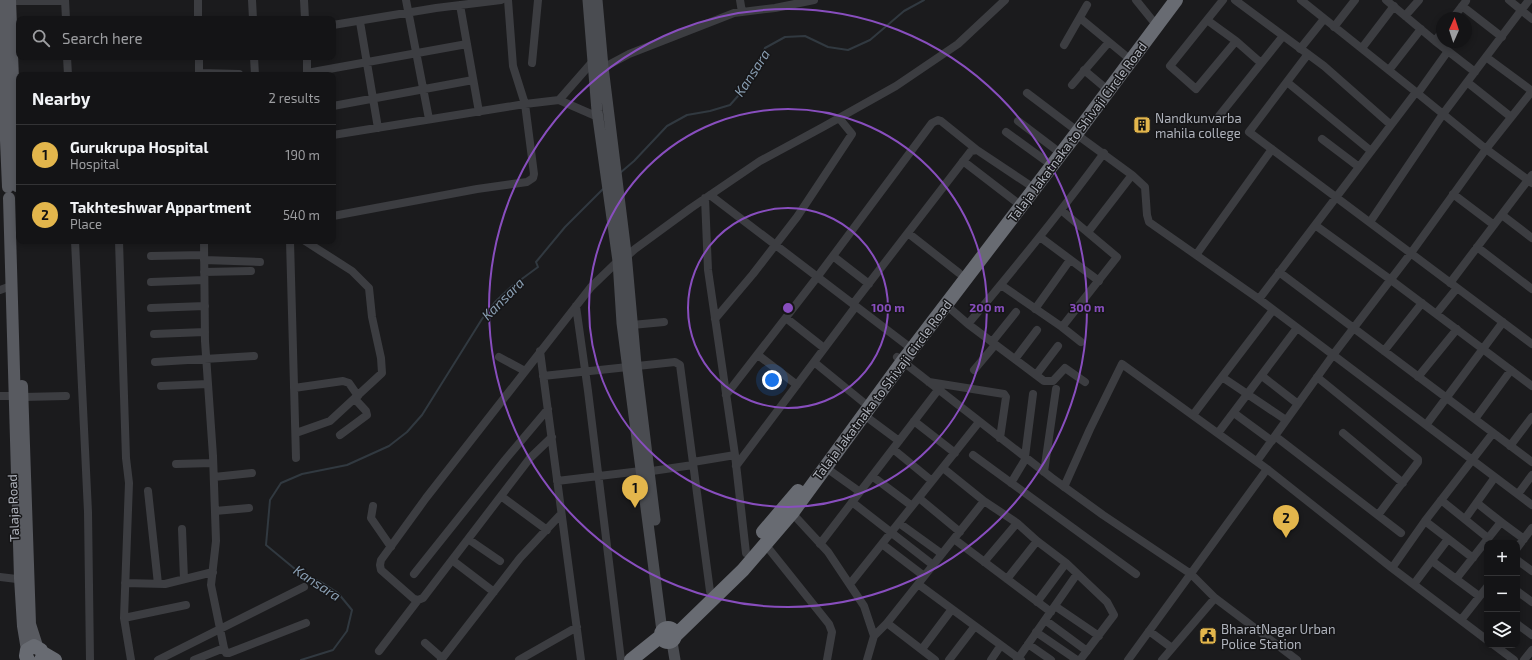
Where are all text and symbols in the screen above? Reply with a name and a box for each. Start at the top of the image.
north arrow [1436,12,1472,48]
search box [16,16,336,60]
icon: search [30,27,52,49]
text: Search here [62,29,143,47]
street label: Talaja Jakatnaka to Shivaji Circle Road [1004,39,1150,225]
water label: Kansara [730,46,773,99]
text: Nearby [32,88,90,108]
text: 2 results [268,90,320,106]
place label: Nandkunvarba mahila college [1155,110,1242,141]
building icon: Nandkunvarba mahila college [1132,115,1152,135]
text: Gurukrupa Hospital [70,138,208,156]
text: 1 [42,147,48,163]
text: 190 m [285,147,320,163]
text: Hospital [70,156,119,172]
text: Takhteshwar Appartment [70,198,251,216]
text: 2 [41,207,49,223]
text: 540 m [283,207,320,223]
text: Place [70,216,102,232]
water label: Kansara [478,274,527,323]
street label: Talaja Jakatnaka to Shivaji Circle Road [809,297,955,483]
text: 100 m [871,300,905,314]
text: 200 m [969,300,1005,314]
text: 300 m [1069,300,1105,314]
centre of rings [781,301,795,315]
your location [762,370,782,390]
street label: Talaja Road [4,474,22,542]
pin: 1 [622,475,648,508]
pin: 2 [1273,505,1299,538]
map controls [1484,540,1520,648]
button: + [1484,540,1520,576]
water label: Kansara [291,561,344,604]
button: − [1484,576,1520,612]
button: layers [1484,612,1520,648]
place label: BharatNagar Urban Police Station [1221,621,1336,652]
public building icon: BharatNagar Urban Police Station [1198,626,1218,646]

